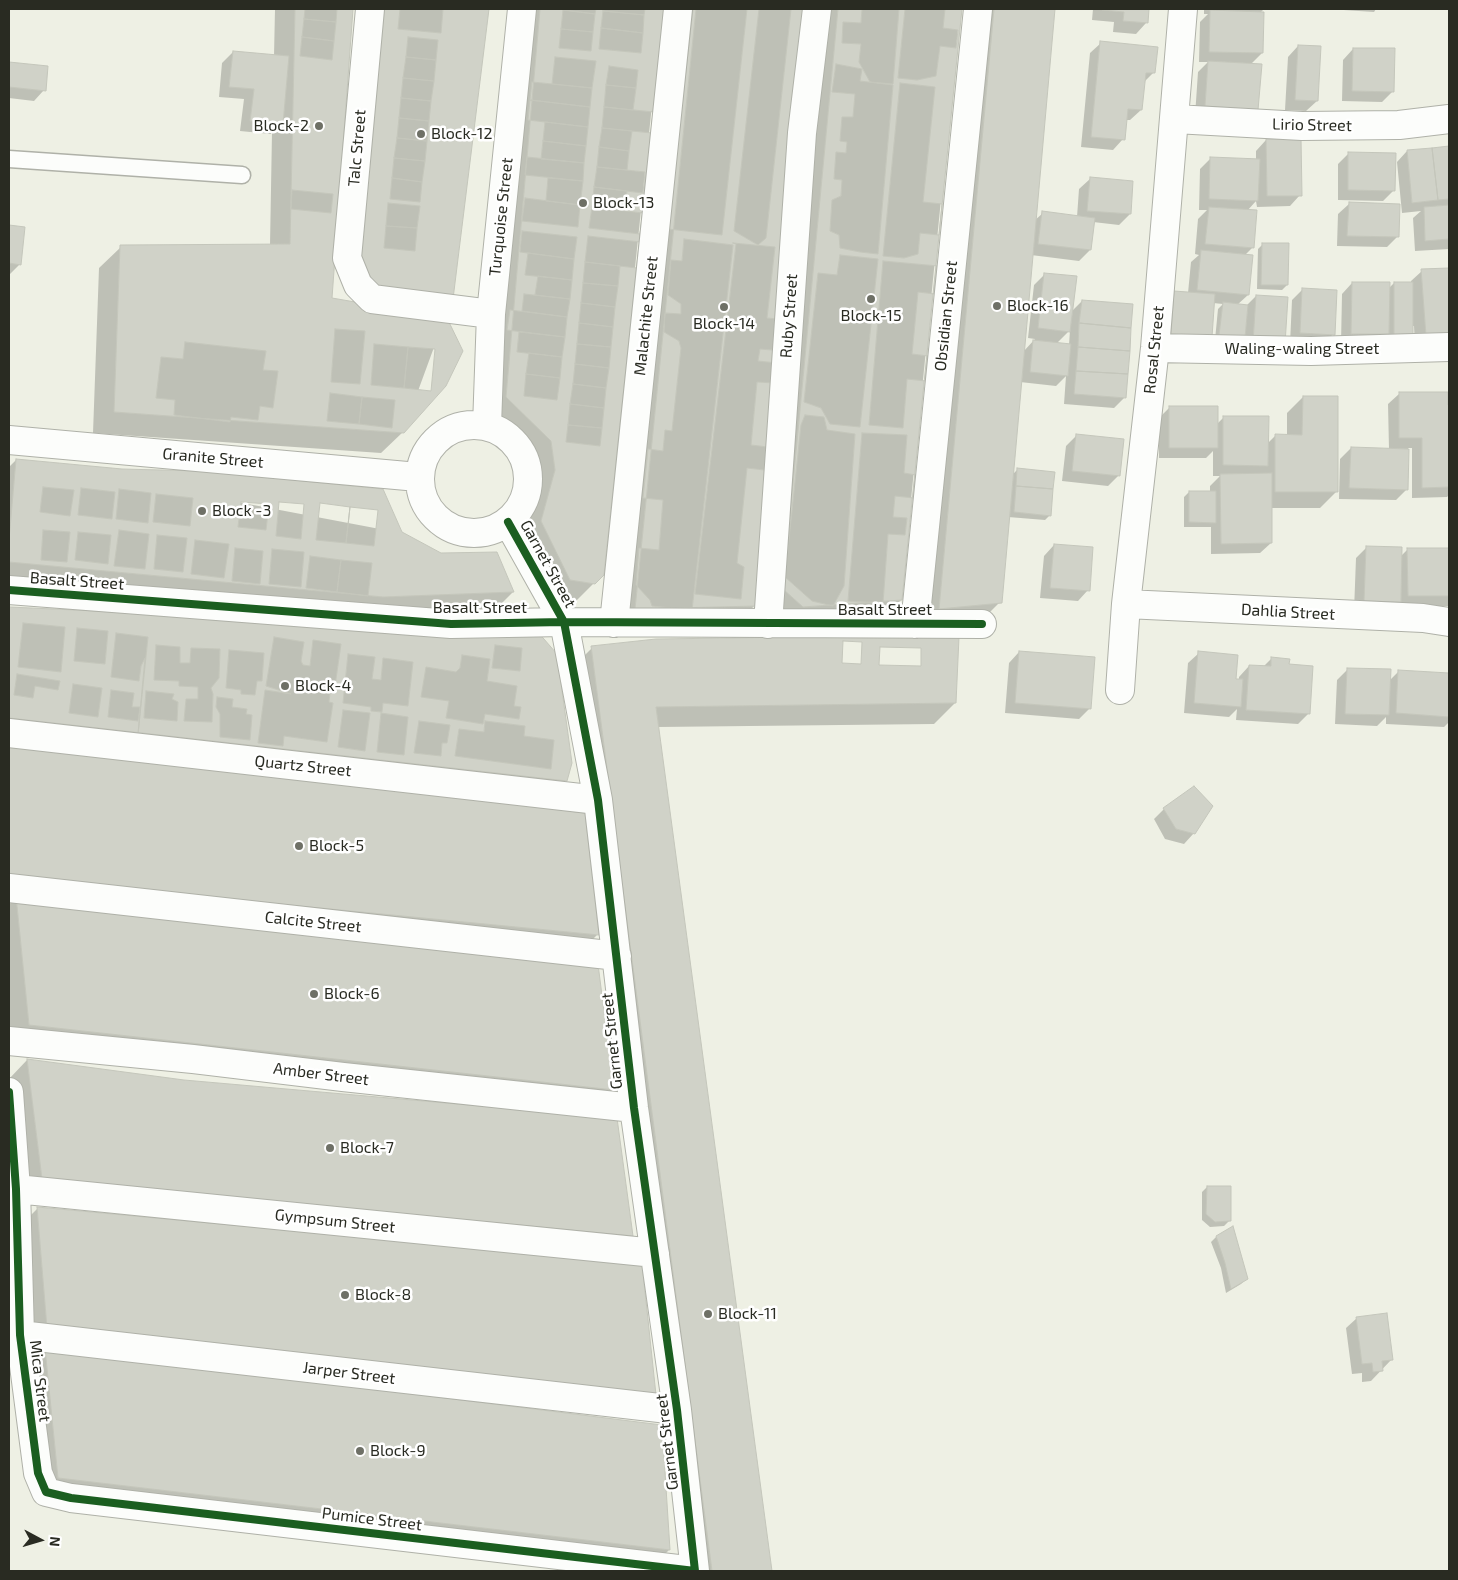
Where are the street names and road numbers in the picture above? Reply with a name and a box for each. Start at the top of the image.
street label: Talc Street [344,109,370,187]
street label: Lirio Street [1272,115,1352,135]
street label: Turquoise Street [485,157,517,277]
street label: Malachite Street [630,255,662,377]
street label: Obsidian Street [931,260,961,372]
street label: Ruby Street [776,273,802,359]
street label: Rosal Street [1140,305,1168,395]
street label: Waling-waling Street [1225,339,1379,359]
street label: Granite Street [162,444,264,472]
street label: Garnet Street [516,517,580,611]
street label: Basalt Street [29,568,125,594]
street label: Basalt Street [433,598,527,618]
street label: Basalt Street [838,600,932,620]
street label: Dahlia Street [1240,600,1336,624]
street label: Quartz Street [254,751,352,781]
street label: Calcite Street [264,907,362,937]
street label: Garnet Street [597,992,627,1090]
street label: Amber Street [272,1059,370,1089]
street label: Gympsum Street [274,1205,396,1237]
street label: Mica Street [25,1339,55,1423]
street label: Jarper Street [302,1358,396,1388]
street label: Garnet Street [652,1393,682,1491]
street label: Pumice Street [321,1503,423,1535]

